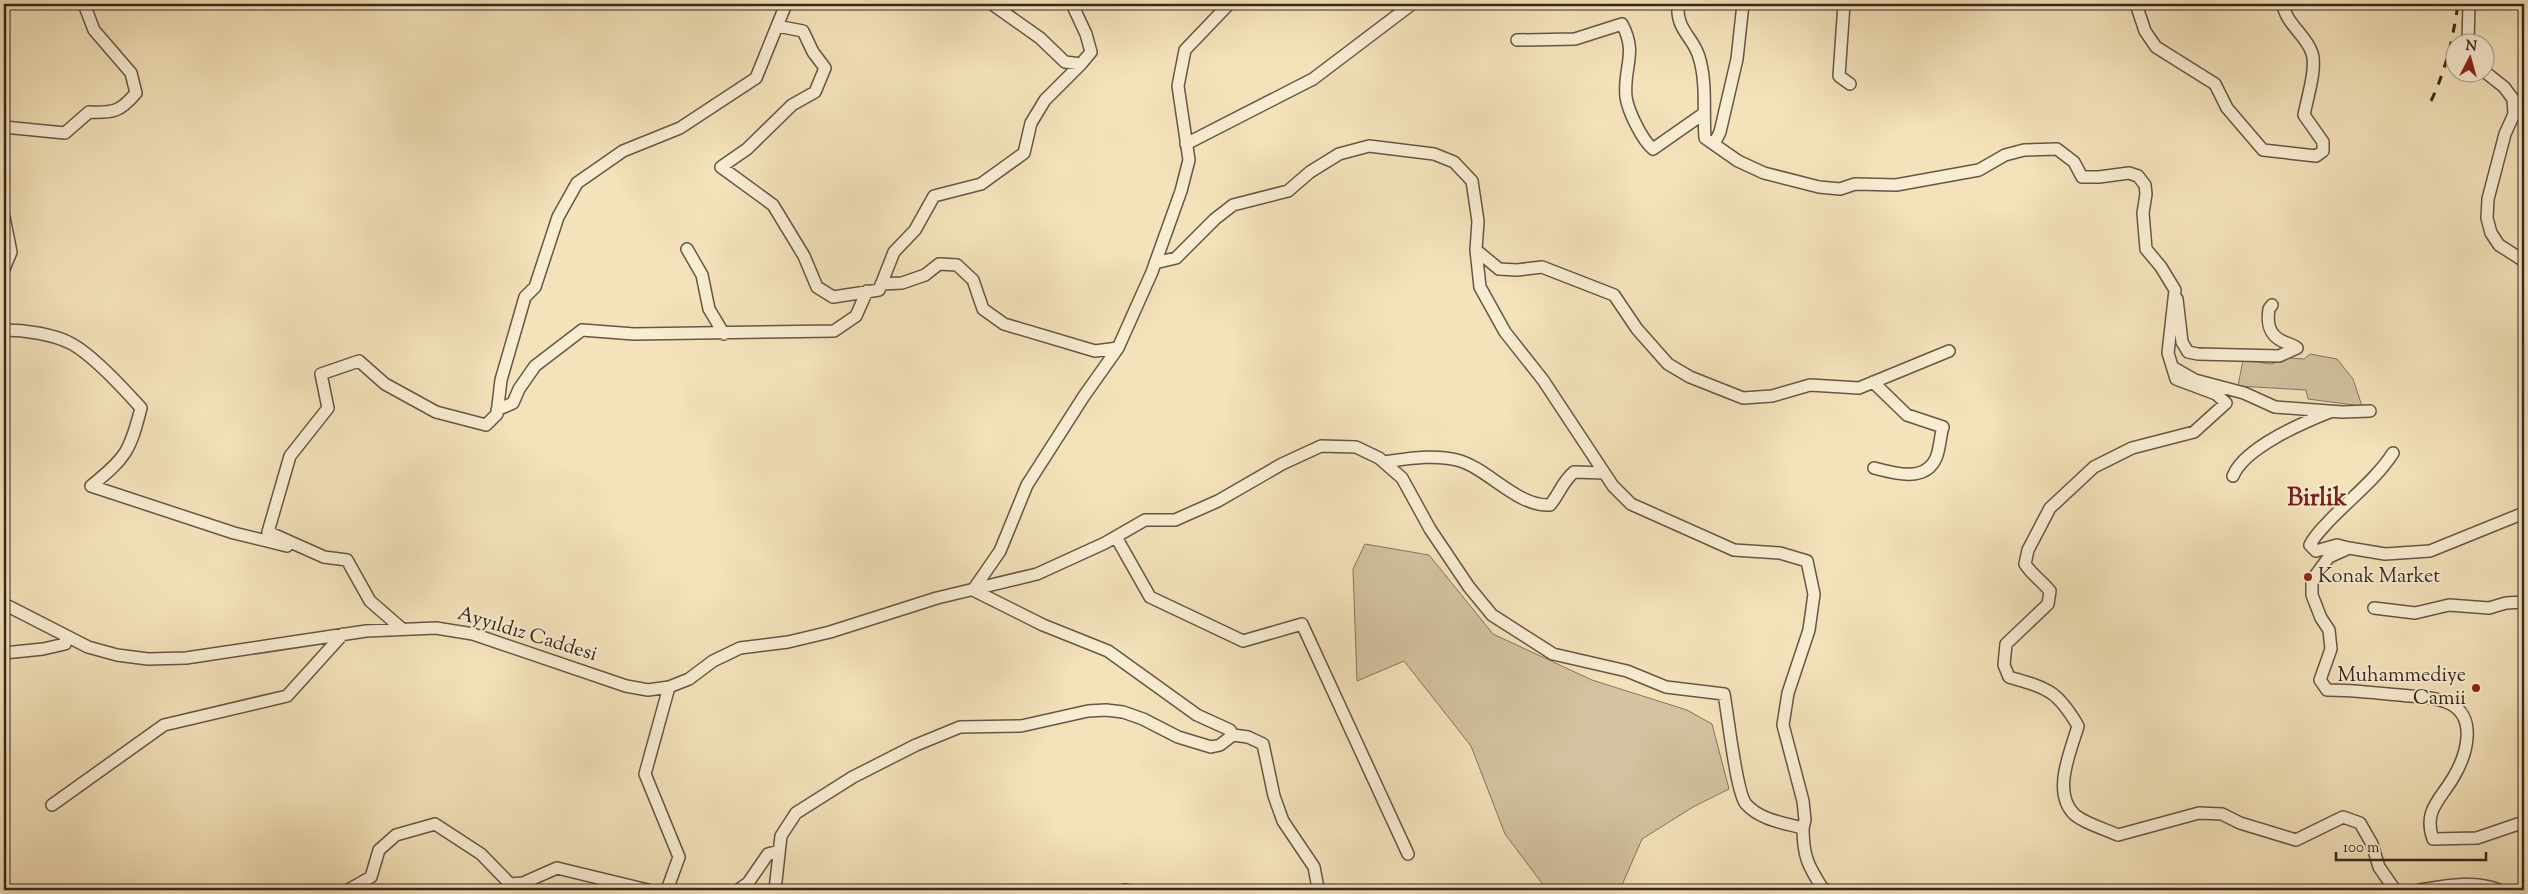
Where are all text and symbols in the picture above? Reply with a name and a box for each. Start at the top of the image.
north arrow [2446,32,2496,82]
text: N [2465,37,2478,58]
district label: Birlik [2287,481,2347,517]
place label: Konak Market [2318,563,2440,592]
marker: Konak Market [2302,571,2314,583]
street label: Ayyıldız Caddesi [454,600,601,670]
place label: Muhammediye Camii [2337,662,2466,714]
marker: Muhammediye Camii [2470,682,2482,694]
scale bar [2336,829,2486,861]
text: 100 m [2343,838,2380,859]

